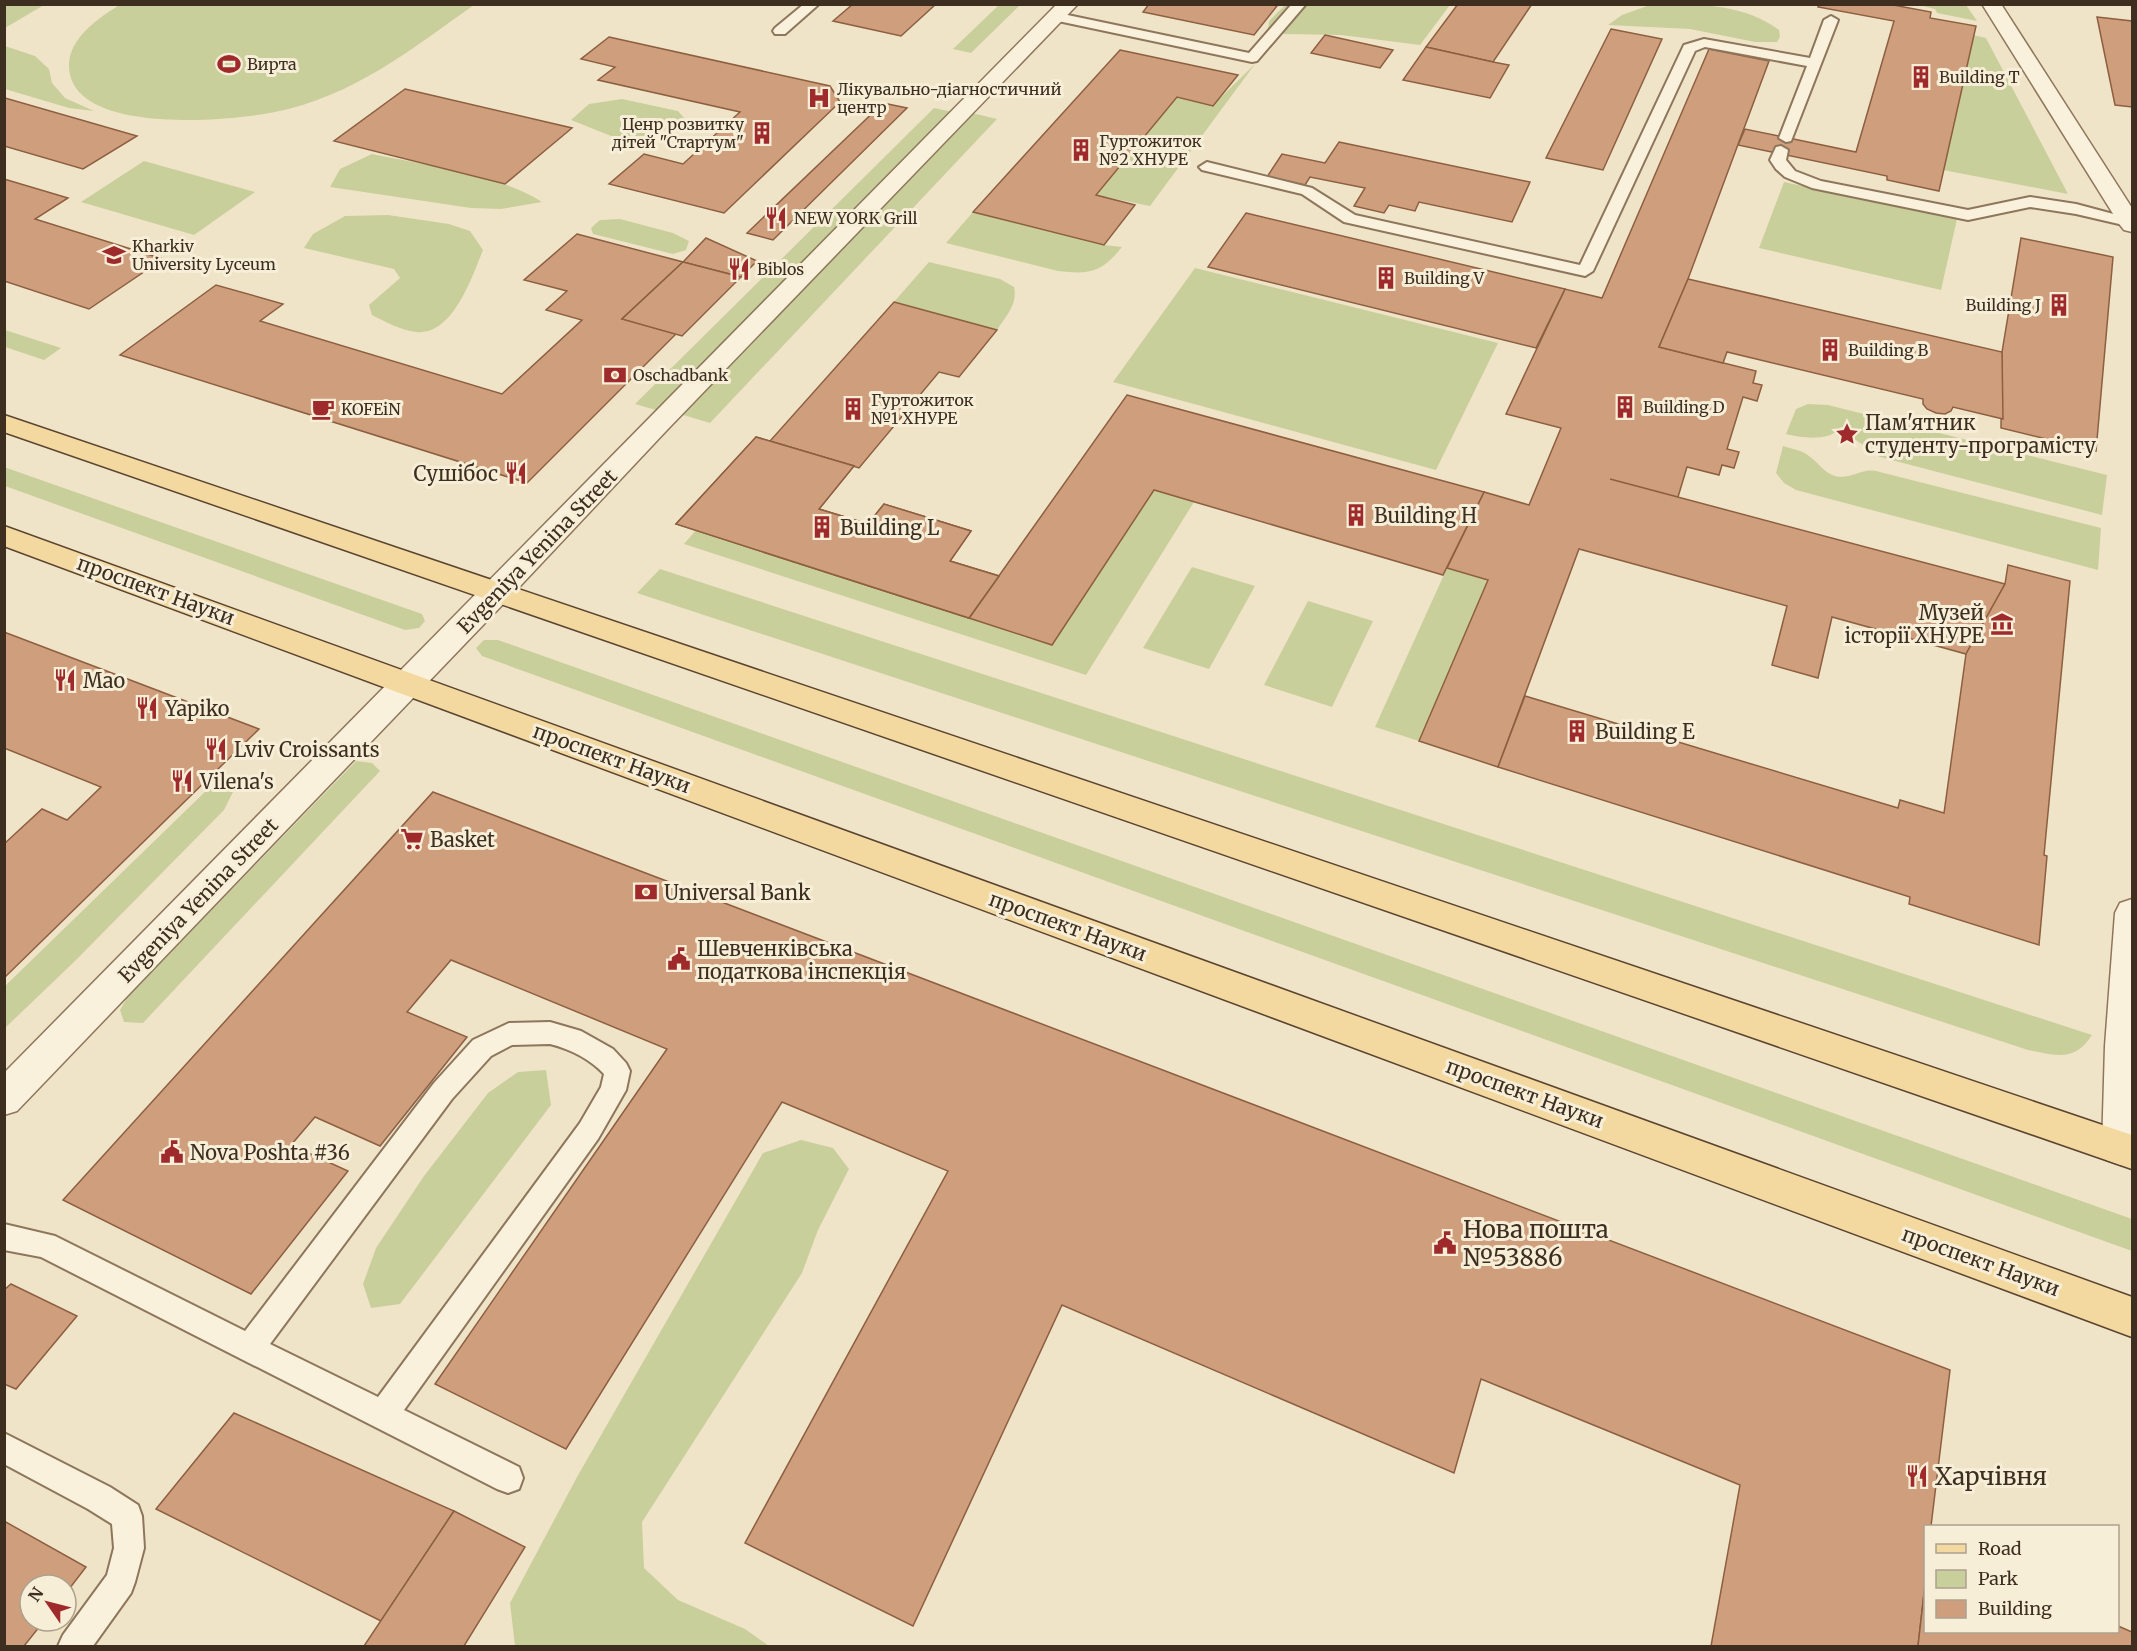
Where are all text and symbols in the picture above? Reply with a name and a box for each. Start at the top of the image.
sports icon: Вирта [216,51,242,77]
place label: Вирта [247,54,297,74]
building icon: Building T [1908,64,1934,90]
place label: Building T [1939,67,2020,87]
place label: Лікувально-діагностичний центр [837,79,1061,117]
hospital icon: Лікувально-діагностичний центр [806,85,832,111]
place label: Ценр розвитку дітей "Стартум" [611,114,745,152]
building icon: Ценр розвитку дітей "Стартум" [749,120,775,146]
place label: Гуртожиток №2 ХНУРЕ [1099,131,1202,169]
building icon: Гуртожиток №2 ХНУРЕ [1068,137,1094,163]
restaurant icon: NEW YORK Grill [763,205,789,231]
place label: NEW YORK Grill [794,208,918,228]
place label: Kharkiv University Lyceum [132,236,276,274]
school or university icon: Kharkiv University Lyceum [101,242,127,268]
restaurant icon: Biblos [726,256,752,282]
place label: Biblos [757,259,804,279]
building icon: Building V [1373,265,1399,291]
place label: Building V [1404,268,1485,288]
building icon: Building J [2046,292,2072,318]
place label: Building J [1966,295,2041,315]
building icon: Building B [1817,337,1843,363]
place label: Building B [1848,340,1929,360]
bank icon: Oschadbank [602,362,628,388]
place label: Oschadbank [633,365,729,385]
place label: Гуртожиток №1 ХНУРЕ [871,390,974,428]
building icon: Building D [1612,394,1638,420]
cafe icon: KOFEiN [310,396,336,422]
building icon: Гуртожиток №1 ХНУРЕ [840,396,866,422]
place label: Building D [1643,397,1725,417]
place label: KOFEiN [341,399,401,419]
place label: Пам'ятник студенту-програмісту [1865,410,2096,458]
place icon: Пам'ятник студенту-програмісту [1834,421,1860,447]
restaurant icon: Сушібос [503,460,529,486]
place label: Сушібос [414,461,498,486]
street label: Evgeniya Yenina Street [452,463,622,639]
building icon: Building H [1343,502,1369,528]
place label: Building H [1374,503,1477,528]
building icon: Building L [809,514,835,540]
place label: Building L [840,515,940,540]
street label: проспект Науки [74,550,238,630]
place label: Музей історії ХНУРЕ [1845,600,1984,648]
museum icon: Музей історії ХНУРЕ [1989,611,2015,637]
restaurant icon: Мао [52,667,78,693]
place label: Мао [83,668,126,693]
restaurant icon: Yapiko [134,695,160,721]
place label: Yapiko [164,696,230,721]
street label: проспект Науки [530,718,694,798]
building icon: Building E [1564,718,1590,744]
place label: Building E [1595,719,1695,744]
restaurant icon: Lviv Croissants [203,736,229,762]
place label: Lviv Croissants [234,737,380,762]
restaurant icon: Vilena's [169,768,195,794]
place label: Vilena's [199,769,274,794]
street label: Evgeniya Yenina Street [113,812,283,988]
supermarket icon: Basket [399,826,425,852]
place label: Basket [430,827,495,852]
bank icon: Universal Bank [633,879,659,905]
place label: Universal Bank [664,880,811,905]
street label: проспект Науки [986,886,1150,966]
place label: Шевченківська податкова інспекція [697,936,906,984]
public building icon: Шевченківська податкова інспекція [666,946,692,972]
street label: проспект Науки [1443,1053,1607,1133]
public building icon: Nova Poshta #36 [159,1139,185,1165]
place label: Nova Poshta #36 [190,1140,350,1165]
place label: Нова пошта №53886 [1463,1214,1609,1273]
street label: проспект Науки [1899,1221,2063,1301]
public building icon: Нова пошта №53886 [1432,1230,1458,1256]
place label: Харчівня [1935,1461,2047,1492]
restaurant icon: Харчівня [1904,1463,1930,1489]
legend [1924,1525,2119,1633]
text: Road [1978,1537,2022,1560]
text: Park [1978,1567,2019,1590]
north arrow [18,1573,78,1633]
text: N [24,1583,48,1605]
text: Building [1978,1597,2052,1620]

